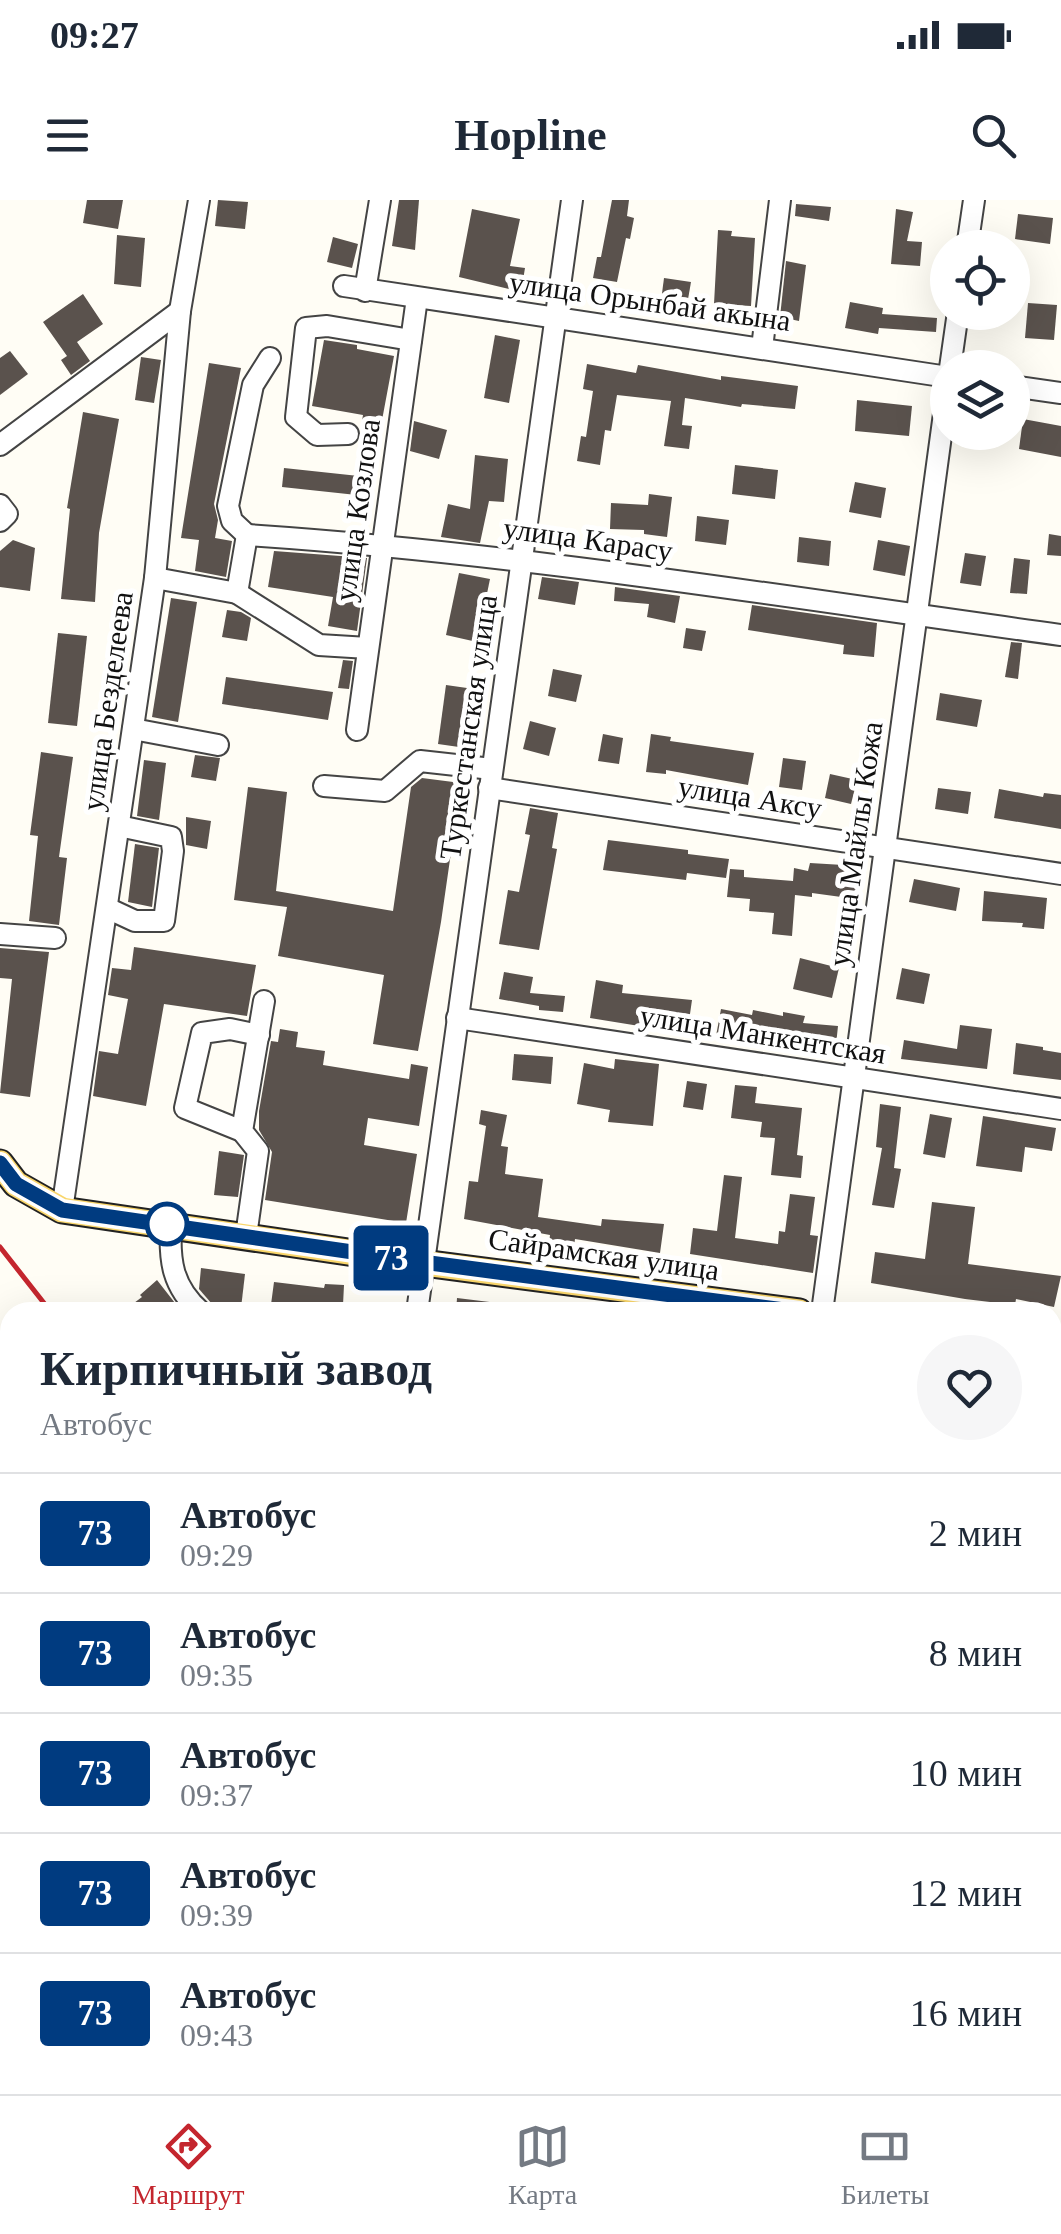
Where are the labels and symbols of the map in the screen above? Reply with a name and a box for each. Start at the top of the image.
street label: улица Орынбай акына [507,265,793,337]
street label: улица Козлова [328,417,386,603]
street label: улица Карасу [501,511,675,567]
street label: улица Безделеева [75,589,139,813]
street label: Туркестанская улица [433,592,503,862]
street label: улица Майлы Кожа [821,719,889,969]
street label: улица Аксу [676,769,824,825]
street label: улица Манкентская [638,998,889,1070]
unlabelled marker [146,1203,188,1245]
street label: Сайрамская улица [486,1221,722,1287]
line badge: 73 [346,1226,436,1290]

